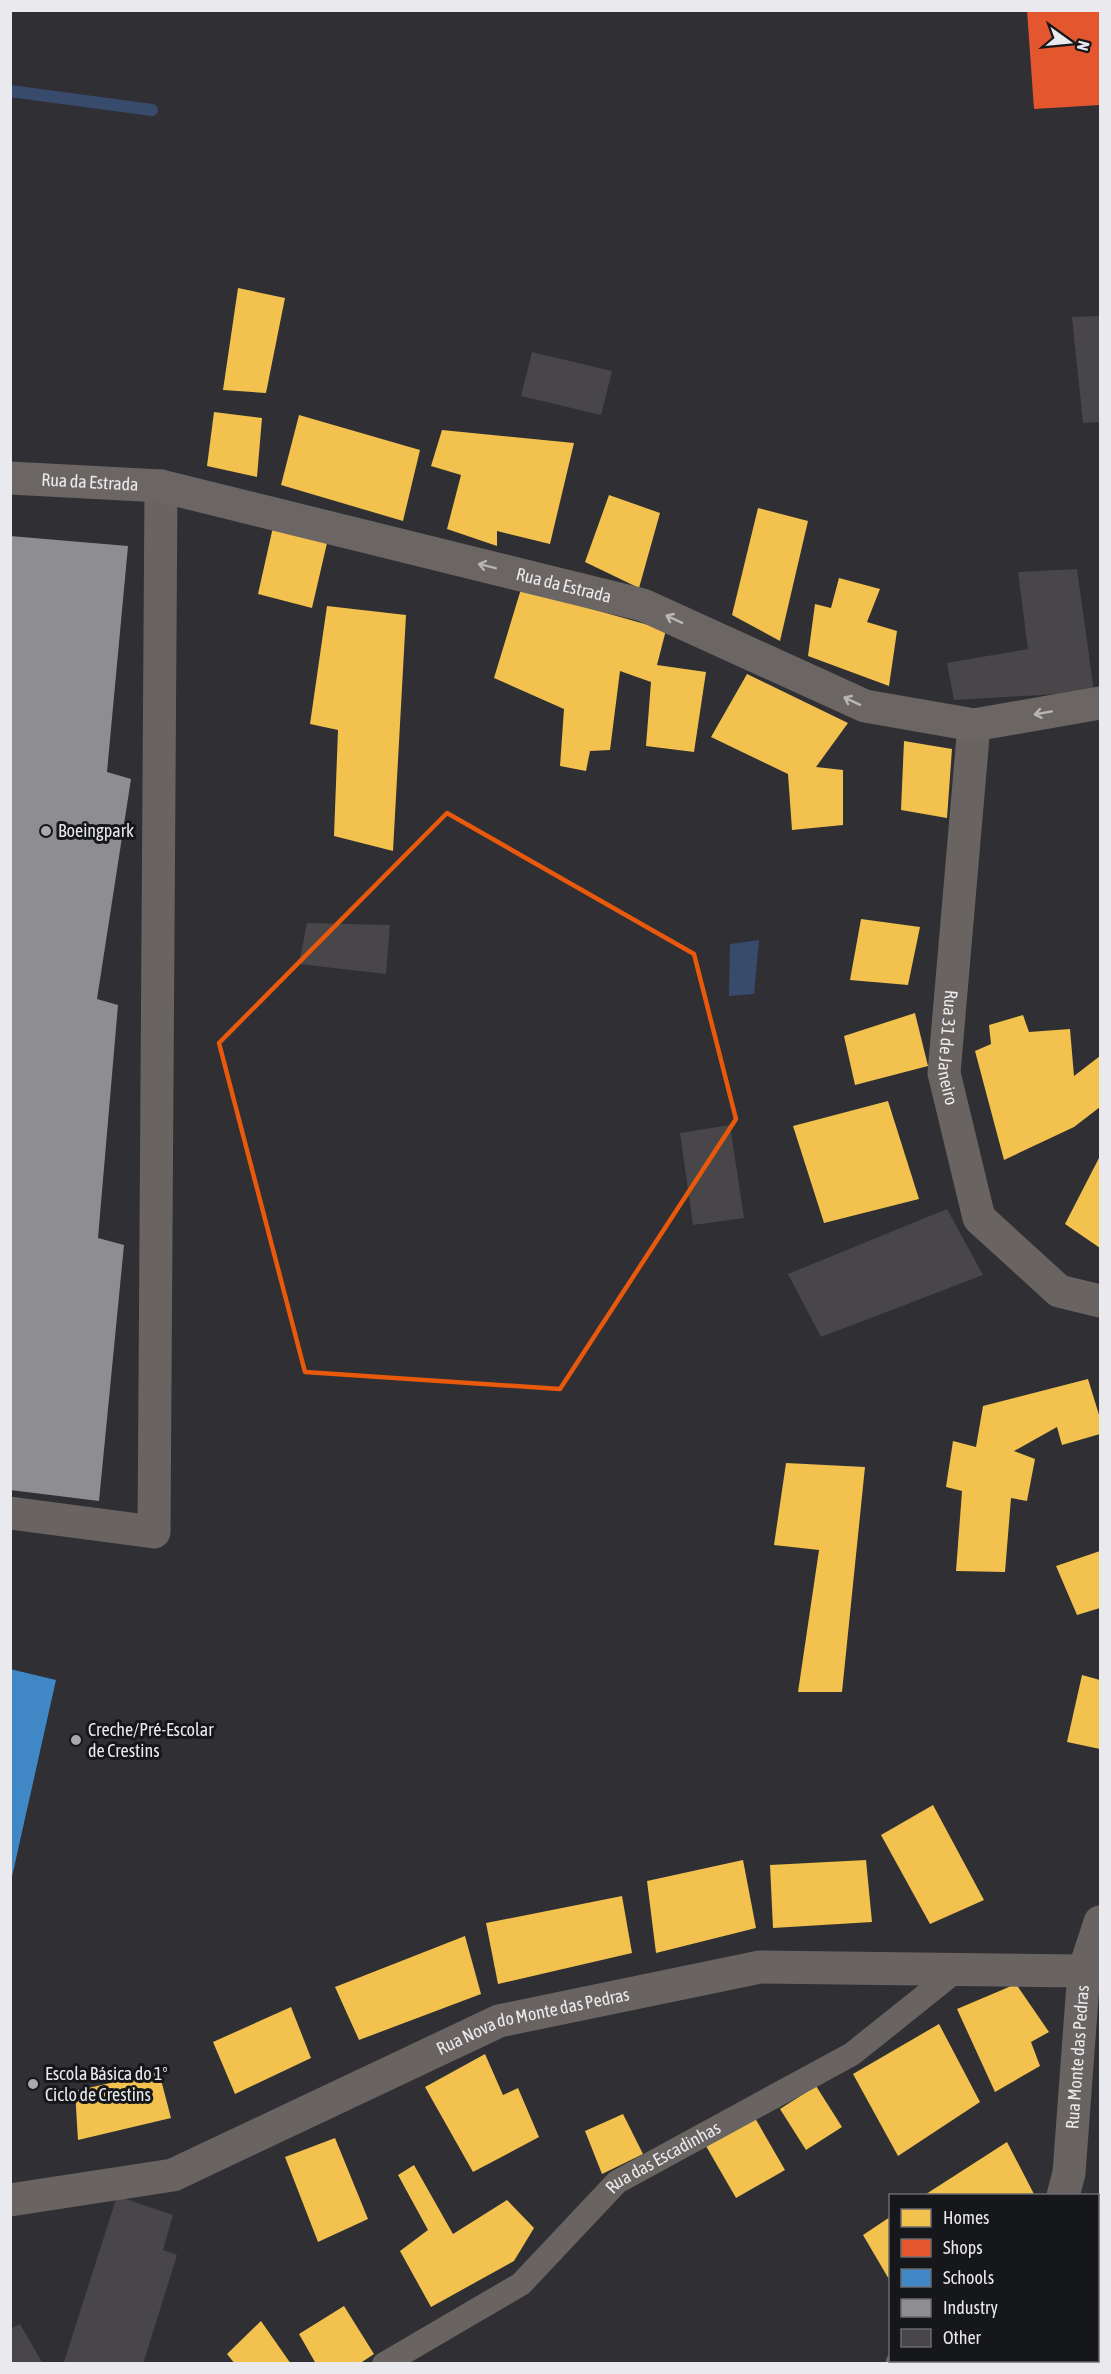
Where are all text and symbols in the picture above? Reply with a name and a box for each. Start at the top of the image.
north arrow [1039,12,1099,72]
text: N [1074,39,1093,53]
street label: Rua da Estrada [41,469,139,495]
one-way arrow [478,560,497,572]
street label: Rua da Estrada [514,563,614,607]
one-way arrow [666,613,684,625]
one-way arrow [843,694,861,706]
one-way arrow [1034,707,1053,718]
place label: Boeingpark [58,820,134,841]
marker: Boeingpark [39,824,53,838]
street label: Rua 31 de Janeiro [934,989,962,1107]
place label: Creche/Pré-Escolar de Crestins [88,1719,214,1761]
marker: Creche/Pré-Escolar de Crestins [69,1733,83,1747]
street label: Rua Nova do Monte das Pedras [433,1983,631,2059]
street label: Rua Monte das Pedras [1061,1984,1093,2130]
place label: Escola Básica do 1º Ciclo de Crestins [45,2063,168,2105]
marker: Escola Básica do 1º Ciclo de Crestins [26,2077,40,2091]
street label: Rua das Escadinhas [601,2117,724,2197]
legend [889,2194,1099,2362]
text: Homes [943,2207,989,2228]
text: Shops [943,2237,983,2258]
text: Schools [943,2267,994,2288]
text: Industry [943,2297,998,2318]
text: Other [943,2327,982,2348]

